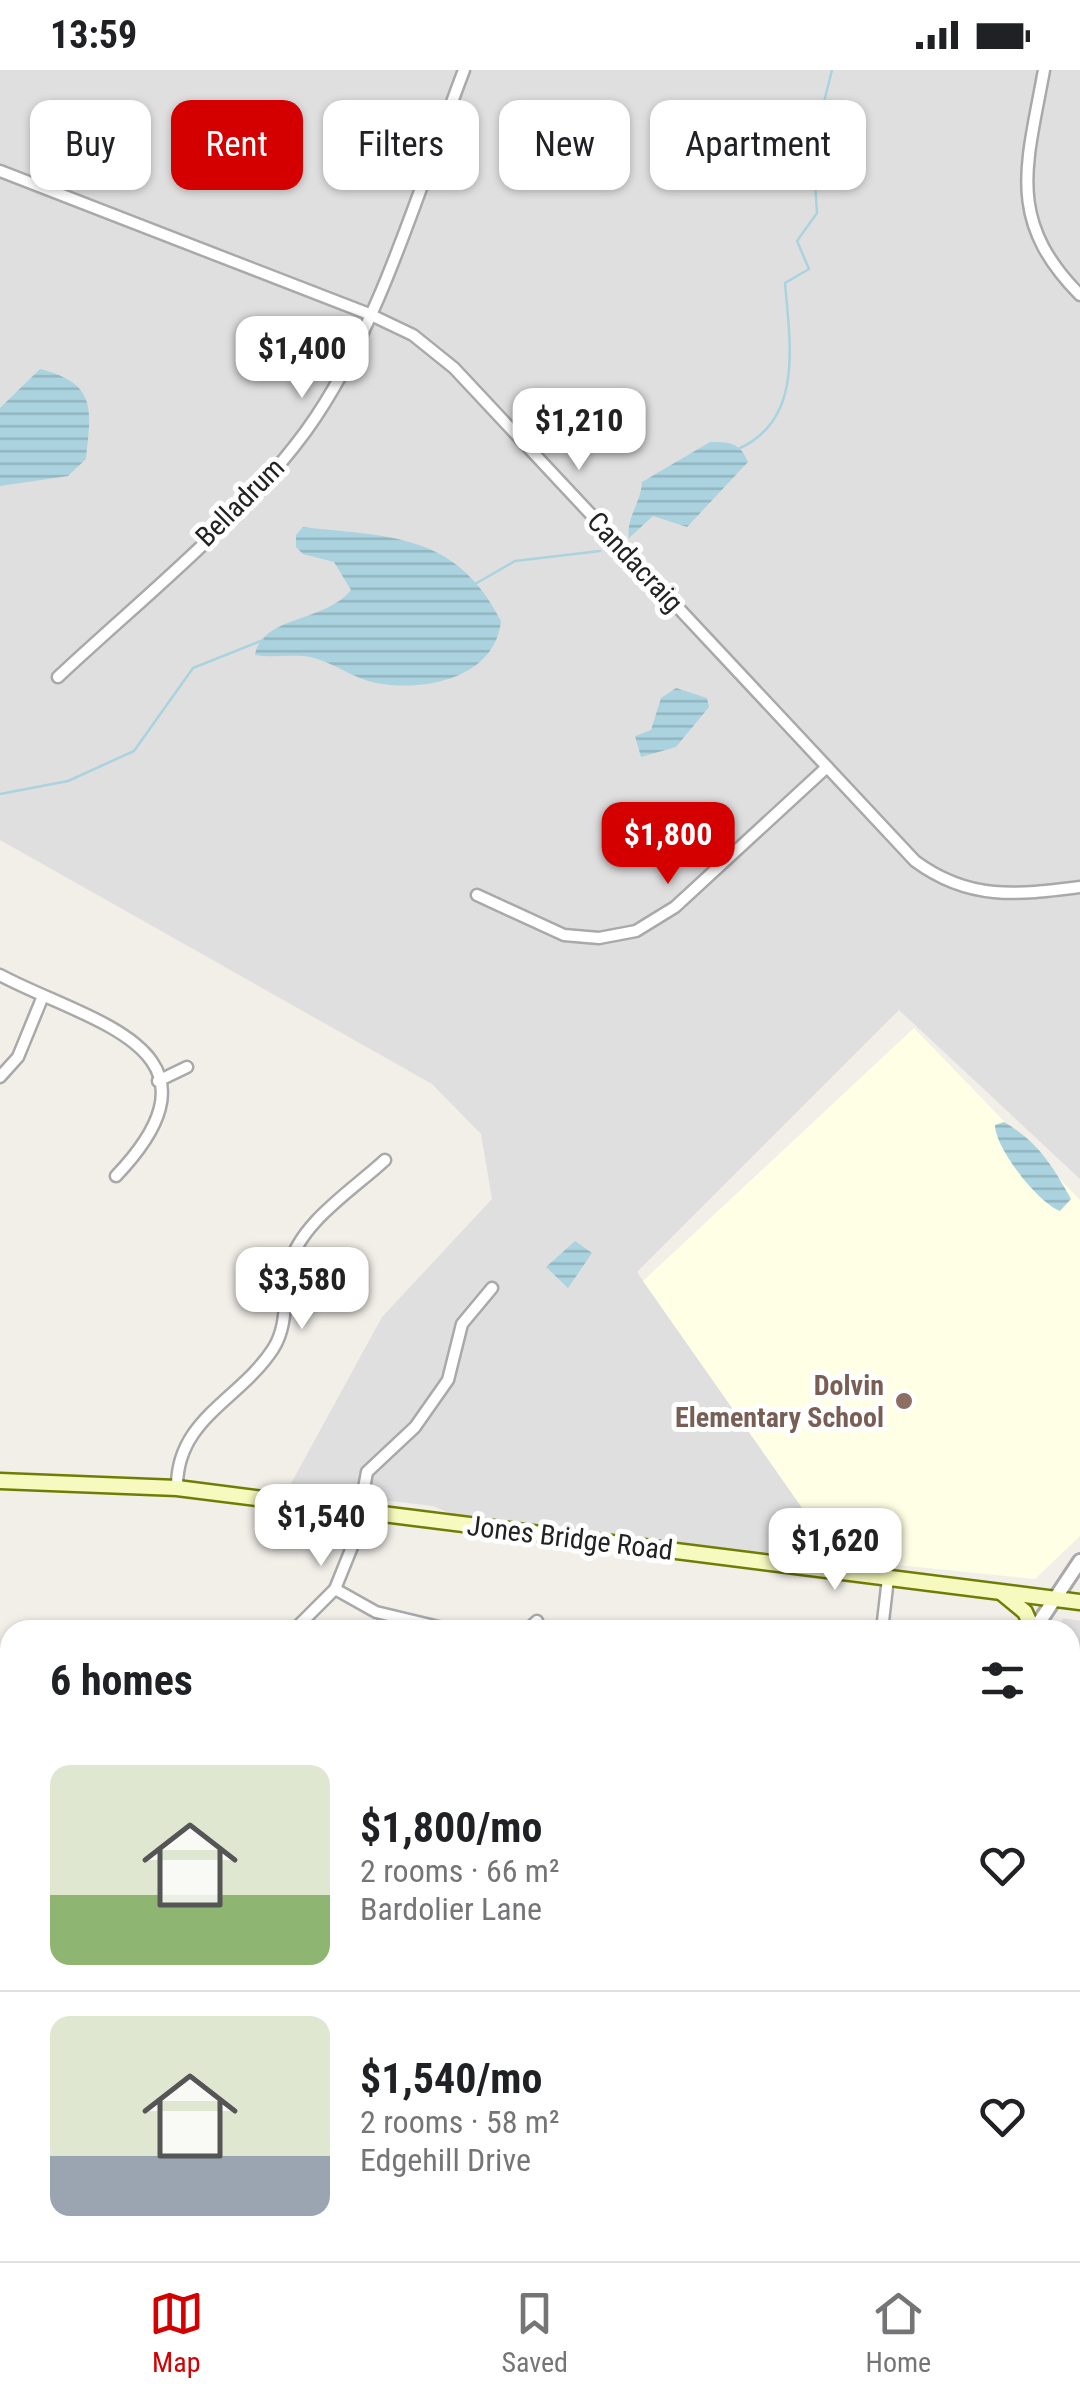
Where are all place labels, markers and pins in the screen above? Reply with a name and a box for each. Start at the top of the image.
pin: $1,400 [221,316,383,401]
pin: $1,210 [498,388,660,473]
pin: $1,800 [587,802,749,887]
pin: $3,580 [221,1247,383,1332]
place label: Dolvin Elementary School [675,1369,884,1434]
marker: Dolvin Elementary School [893,1390,915,1412]
pin: $1,540 [240,1484,402,1569]
pin: $1,620 [754,1508,916,1593]

